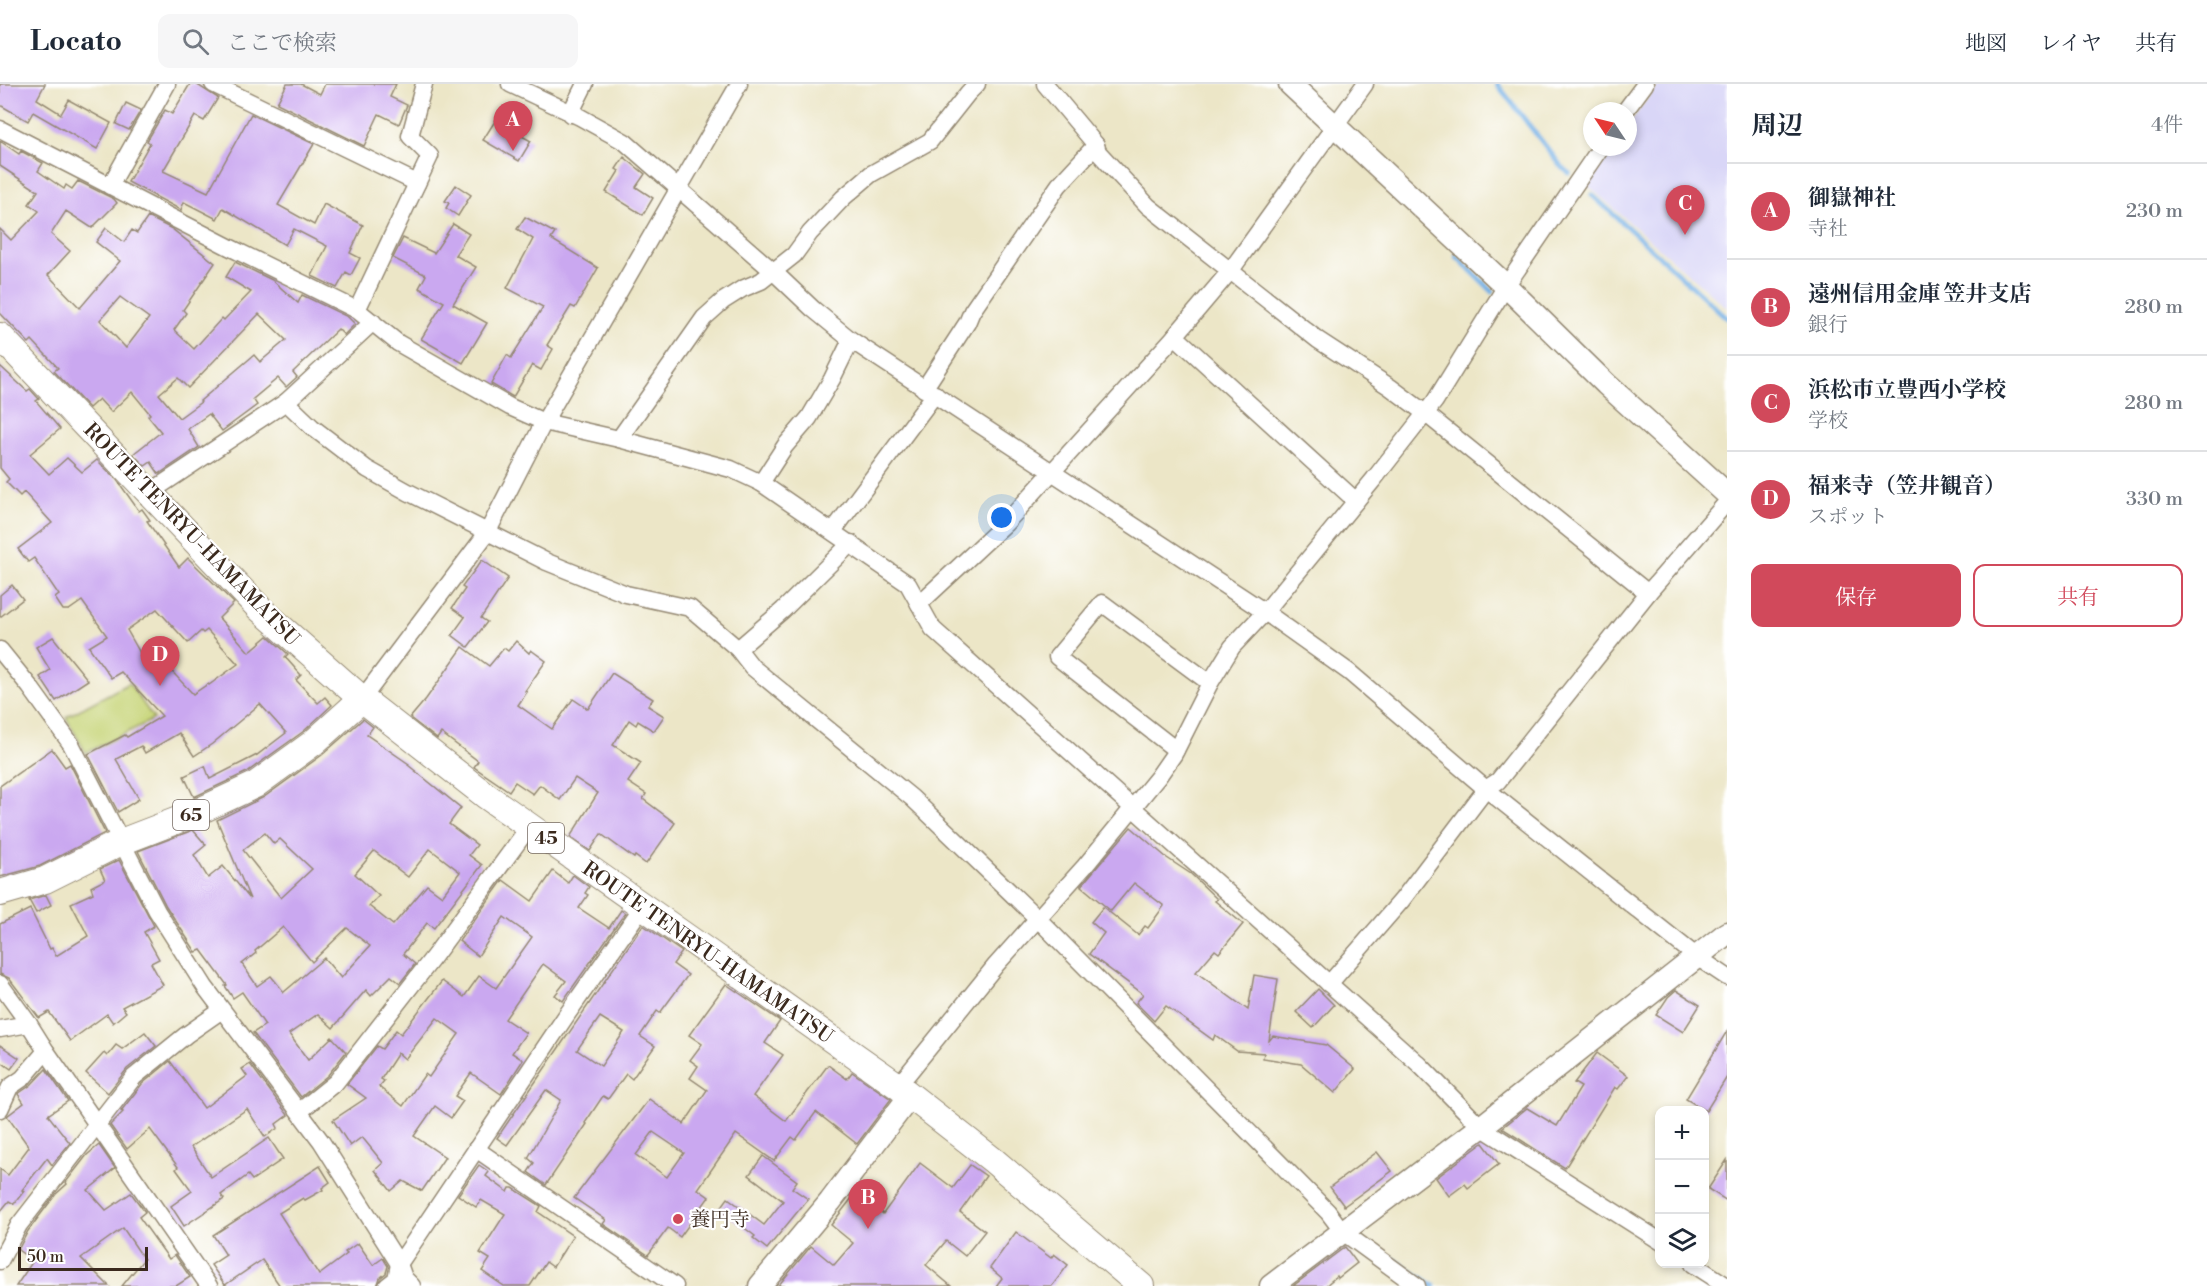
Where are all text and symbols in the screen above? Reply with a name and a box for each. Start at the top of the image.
search box [158,14,578,68]
text: Locato [30,24,122,59]
icon: search [179,25,212,58]
text: ここで検索 [227,30,337,57]
text: 地図 [1965,31,2007,57]
text: レイヤ [2040,31,2102,57]
text: 共有 [2135,31,2177,57]
pin: A [494,101,532,151]
north arrow [1583,102,1637,156]
text: 周辺 [1751,110,1803,142]
text: 4件 [2151,113,2183,138]
text: 御嶽神社 [1808,185,1896,212]
pin: C [1666,186,1704,235]
text: A [1763,199,1778,224]
text: 230 m [2126,199,2183,224]
text: 寺社 [1808,217,1848,242]
text: 遠州信用金庫 笠井支店 [1808,281,2032,308]
text: B [1763,295,1778,320]
text: 280 m [2124,295,2183,320]
text: 銀行 [1808,313,1848,338]
text: 浜松市立豊西小学校 [1808,377,2006,404]
text: C [1763,391,1778,416]
text: 280 m [2124,391,2183,416]
text: 学校 [1808,409,1848,434]
street label: ROUTE TENRYU-HAMAMATSU [78,418,304,652]
text: 福来寺（笠井観音） [1808,473,2006,500]
text: D [1763,487,1778,512]
text: 330 m [2126,487,2183,512]
your location [987,503,1016,532]
text: スポット [1808,505,1888,530]
button: 保存 [1751,564,1961,627]
button: 共有 [1973,564,2183,627]
pin: D [140,636,180,686]
road number: 65 [173,800,209,830]
road number: 45 [528,823,564,853]
street label: ROUTE TENRYU-HAMAMATSU [577,857,838,1050]
map controls [1655,1106,1709,1268]
button: + [1655,1106,1709,1160]
button: − [1655,1160,1709,1214]
pin: B [848,1180,888,1229]
place label: 養円寺 [690,1208,750,1233]
marker: 養円寺 [671,1212,685,1226]
button: layers [1655,1214,1709,1268]
scale bar [18,1244,148,1272]
text: 50 m [27,1247,64,1267]

